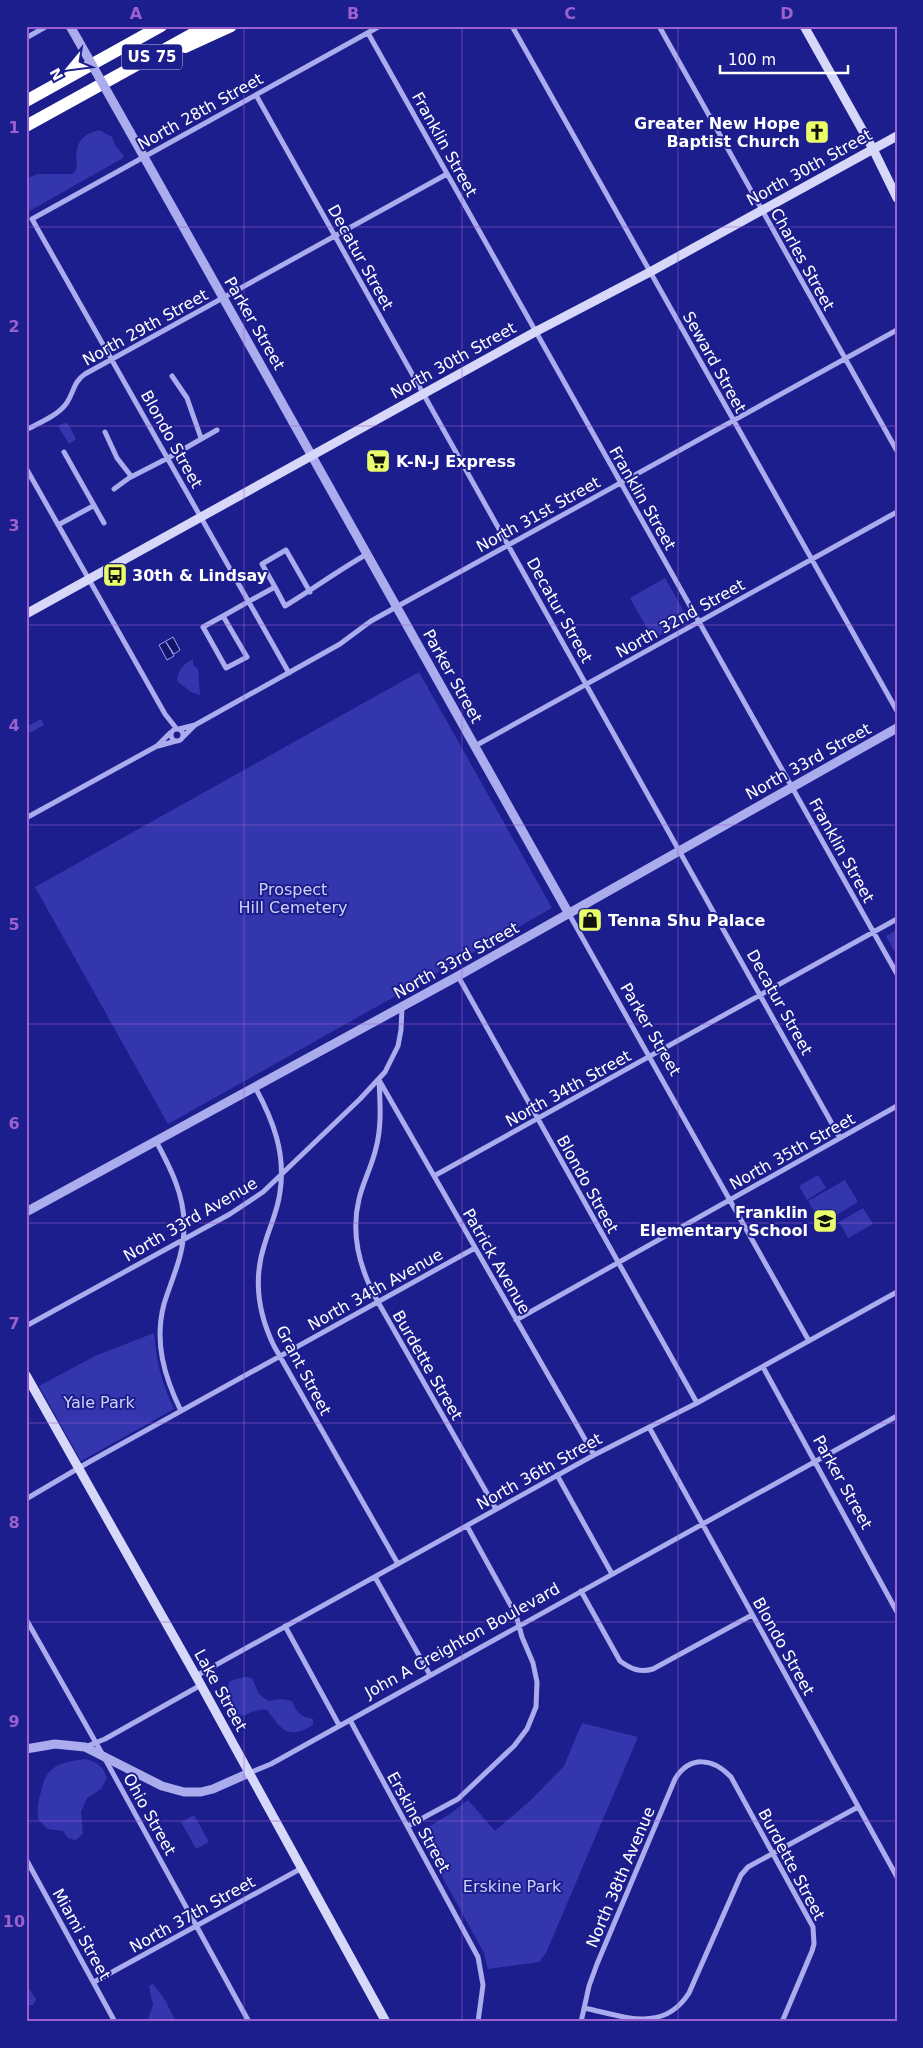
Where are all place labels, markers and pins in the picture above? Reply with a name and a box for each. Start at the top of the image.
place label: Greater New Hope Baptist Church [634,114,800,151]
church icon: Greater New Hope Baptist Church [804,119,830,145]
supermarket icon: K-N-J Express [365,448,391,474]
place label: K-N-J Express [396,452,516,471]
bus stop icon: 30th & Lindsay [102,562,128,588]
place label: 30th & Lindsay [132,566,268,585]
shop icon: Tenna Shu Palace [577,907,603,933]
place label: Tenna Shu Palace [608,911,766,930]
place label: Franklin Elementary School [640,1203,808,1240]
school or university icon: Franklin Elementary School [812,1208,838,1234]

